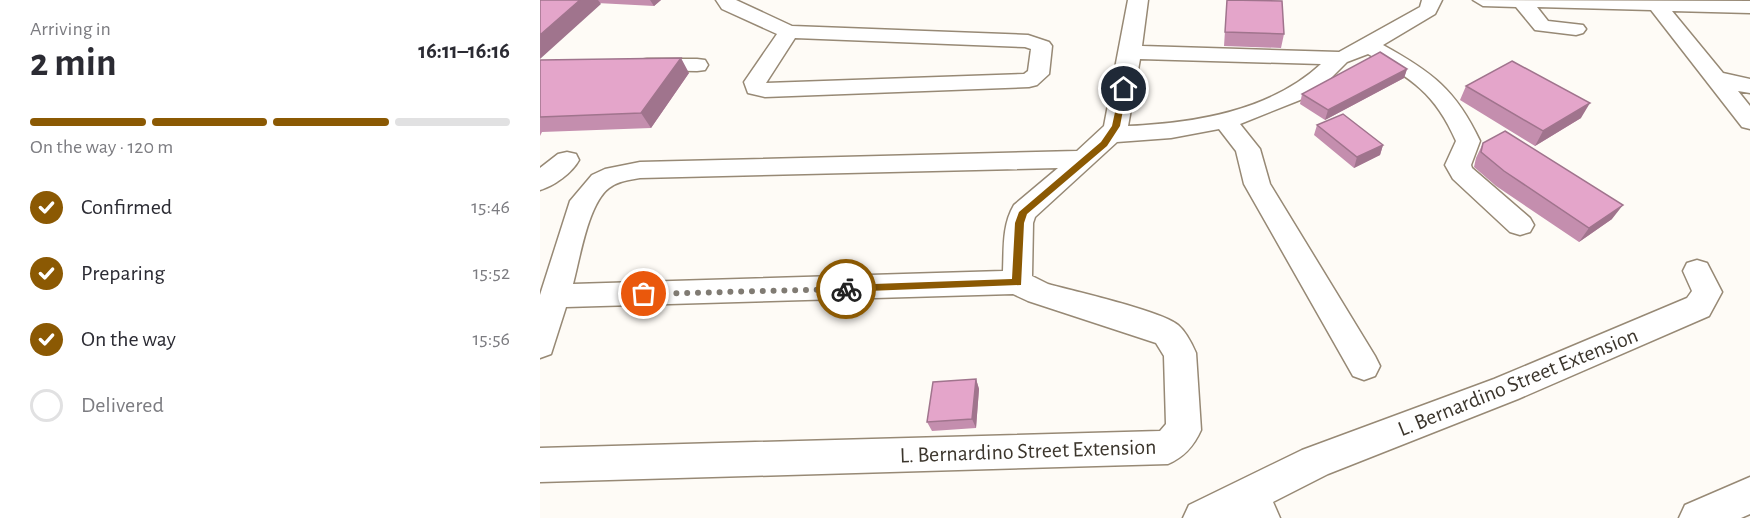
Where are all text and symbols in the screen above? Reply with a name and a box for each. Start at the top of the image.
text: Arriving in [30,19,111,39]
text: 16:11–16:16 [418,40,510,62]
text: 2 min [30,44,117,83]
pin [1098,63,1149,114]
icon: home [1107,72,1140,105]
text: On the way · 120 m [30,137,173,157]
icon: check [30,191,63,224]
text: Confirmed [81,196,172,218]
text: 15:46 [471,197,510,217]
icon: check [30,257,63,290]
courier [816,259,876,319]
text: Preparing [81,262,165,284]
text: 15:52 [473,263,510,283]
pin [618,268,669,319]
icon: bike [830,273,863,306]
icon: bag [627,277,660,310]
icon: check [30,323,63,356]
street label: L. Bernardino Street Extension [1395,324,1641,440]
text: On the way [81,328,176,350]
text: 15:56 [472,329,510,349]
text: Delivered [81,394,164,416]
street label: L. Bernardino Street Extension [899,436,1157,466]

